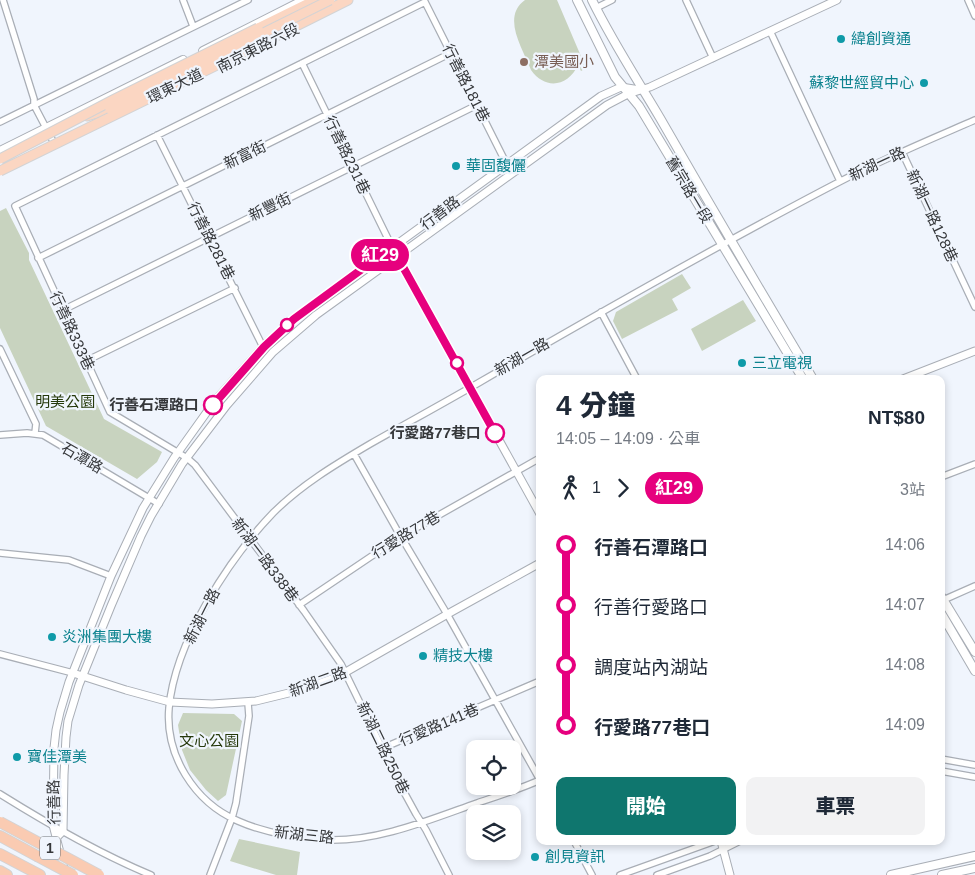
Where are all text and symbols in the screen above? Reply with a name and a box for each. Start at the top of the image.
street label: 南京東路六段 [214,20,302,76]
place label: 緯創資通 [851,30,911,47]
marker: 緯創資通 [835,33,847,45]
street label: 行善路181巷 [440,41,493,125]
place label: 潭美國小 [534,53,594,70]
marker: 潭美國小 [518,56,530,68]
street label: 環東大道 [144,65,205,106]
place label: 蘇黎世經貿中心 [809,74,914,91]
marker: 蘇黎世經貿中心 [918,77,930,89]
street label: 行善路231巷 [321,113,374,197]
street label: 新富街 [221,137,269,172]
street label: 新湖一路 [846,143,908,184]
street label: 舊宗路一段 [663,153,716,226]
place label: 華固馥儷 [466,157,526,174]
marker: 華固馥儷 [450,160,462,172]
street label: 新湖一路128巷 [904,167,961,265]
street label: 新豐街 [246,189,294,224]
street label: 行善路 [417,192,463,233]
street label: 行善路281巷 [185,199,238,283]
line badge: 紅29 [351,239,409,271]
text: 紅29 [361,245,399,265]
street label: 行善路333巷 [47,289,98,373]
unlabelled marker [280,318,294,332]
street label: 新湖一路 [492,334,552,379]
place label: 三立電視 [752,354,812,371]
unlabelled marker [450,356,464,370]
marker: 三立電視 [736,357,748,369]
text: 4 分鐘 [556,390,635,421]
park label: 明美公園 [35,393,95,410]
marker: 行善石潭路口 [203,395,223,415]
place label: 行善石潭路口 [109,396,199,413]
text: NT$80 [868,407,925,428]
marker: 行愛路77巷口 [485,423,505,443]
place label: 行愛路77巷口 [389,424,481,441]
text: 14:05 – 14:09 · 公車 [556,430,700,447]
street label: 石潭路 [59,439,106,476]
icon: walk [556,474,584,502]
icon: forward [609,474,637,502]
text: 紅29 [655,478,693,498]
text: 1 [592,479,601,496]
text: 3站 [900,481,925,498]
street label: 行愛路77巷 [368,508,443,562]
street label: 新湖一路338巷 [229,515,302,605]
text: 14:06 [885,536,925,553]
text: 行善石潭路口 [594,537,708,558]
street label: 新湖一路 [180,585,223,646]
text: 14:07 [885,596,925,613]
text: 行善行愛路口 [594,597,708,618]
place label: 炎洲集團大樓 [62,628,152,645]
marker: 炎洲集團大樓 [46,631,58,643]
place label: 精技大樓 [433,647,493,664]
marker: 精技大樓 [417,650,429,662]
text: 14:08 [885,656,925,673]
text: 調度站內湖站 [594,657,708,678]
street label: 新湖二路 [287,663,349,700]
street label: 新湖二路250巷 [354,699,413,796]
street label: 行愛路141巷 [396,700,481,749]
text: 14:09 [885,716,925,733]
text: 行愛路77巷口 [594,717,710,738]
park label: 文心公園 [179,732,239,749]
map controls [466,740,521,860]
button: locate [466,740,521,795]
place label: 寶佳潭美 [27,748,87,765]
marker: 寶佳潭美 [11,751,23,763]
button: 開始 [556,777,736,835]
button: 車票 [746,777,925,835]
street label: 行善路 [45,779,62,825]
button: layers [466,805,521,860]
street label: 新湖三路 [273,823,335,846]
road number: 1 [40,836,60,860]
place label: 創見資訊 [545,848,605,865]
marker: 創見資訊 [529,851,541,863]

